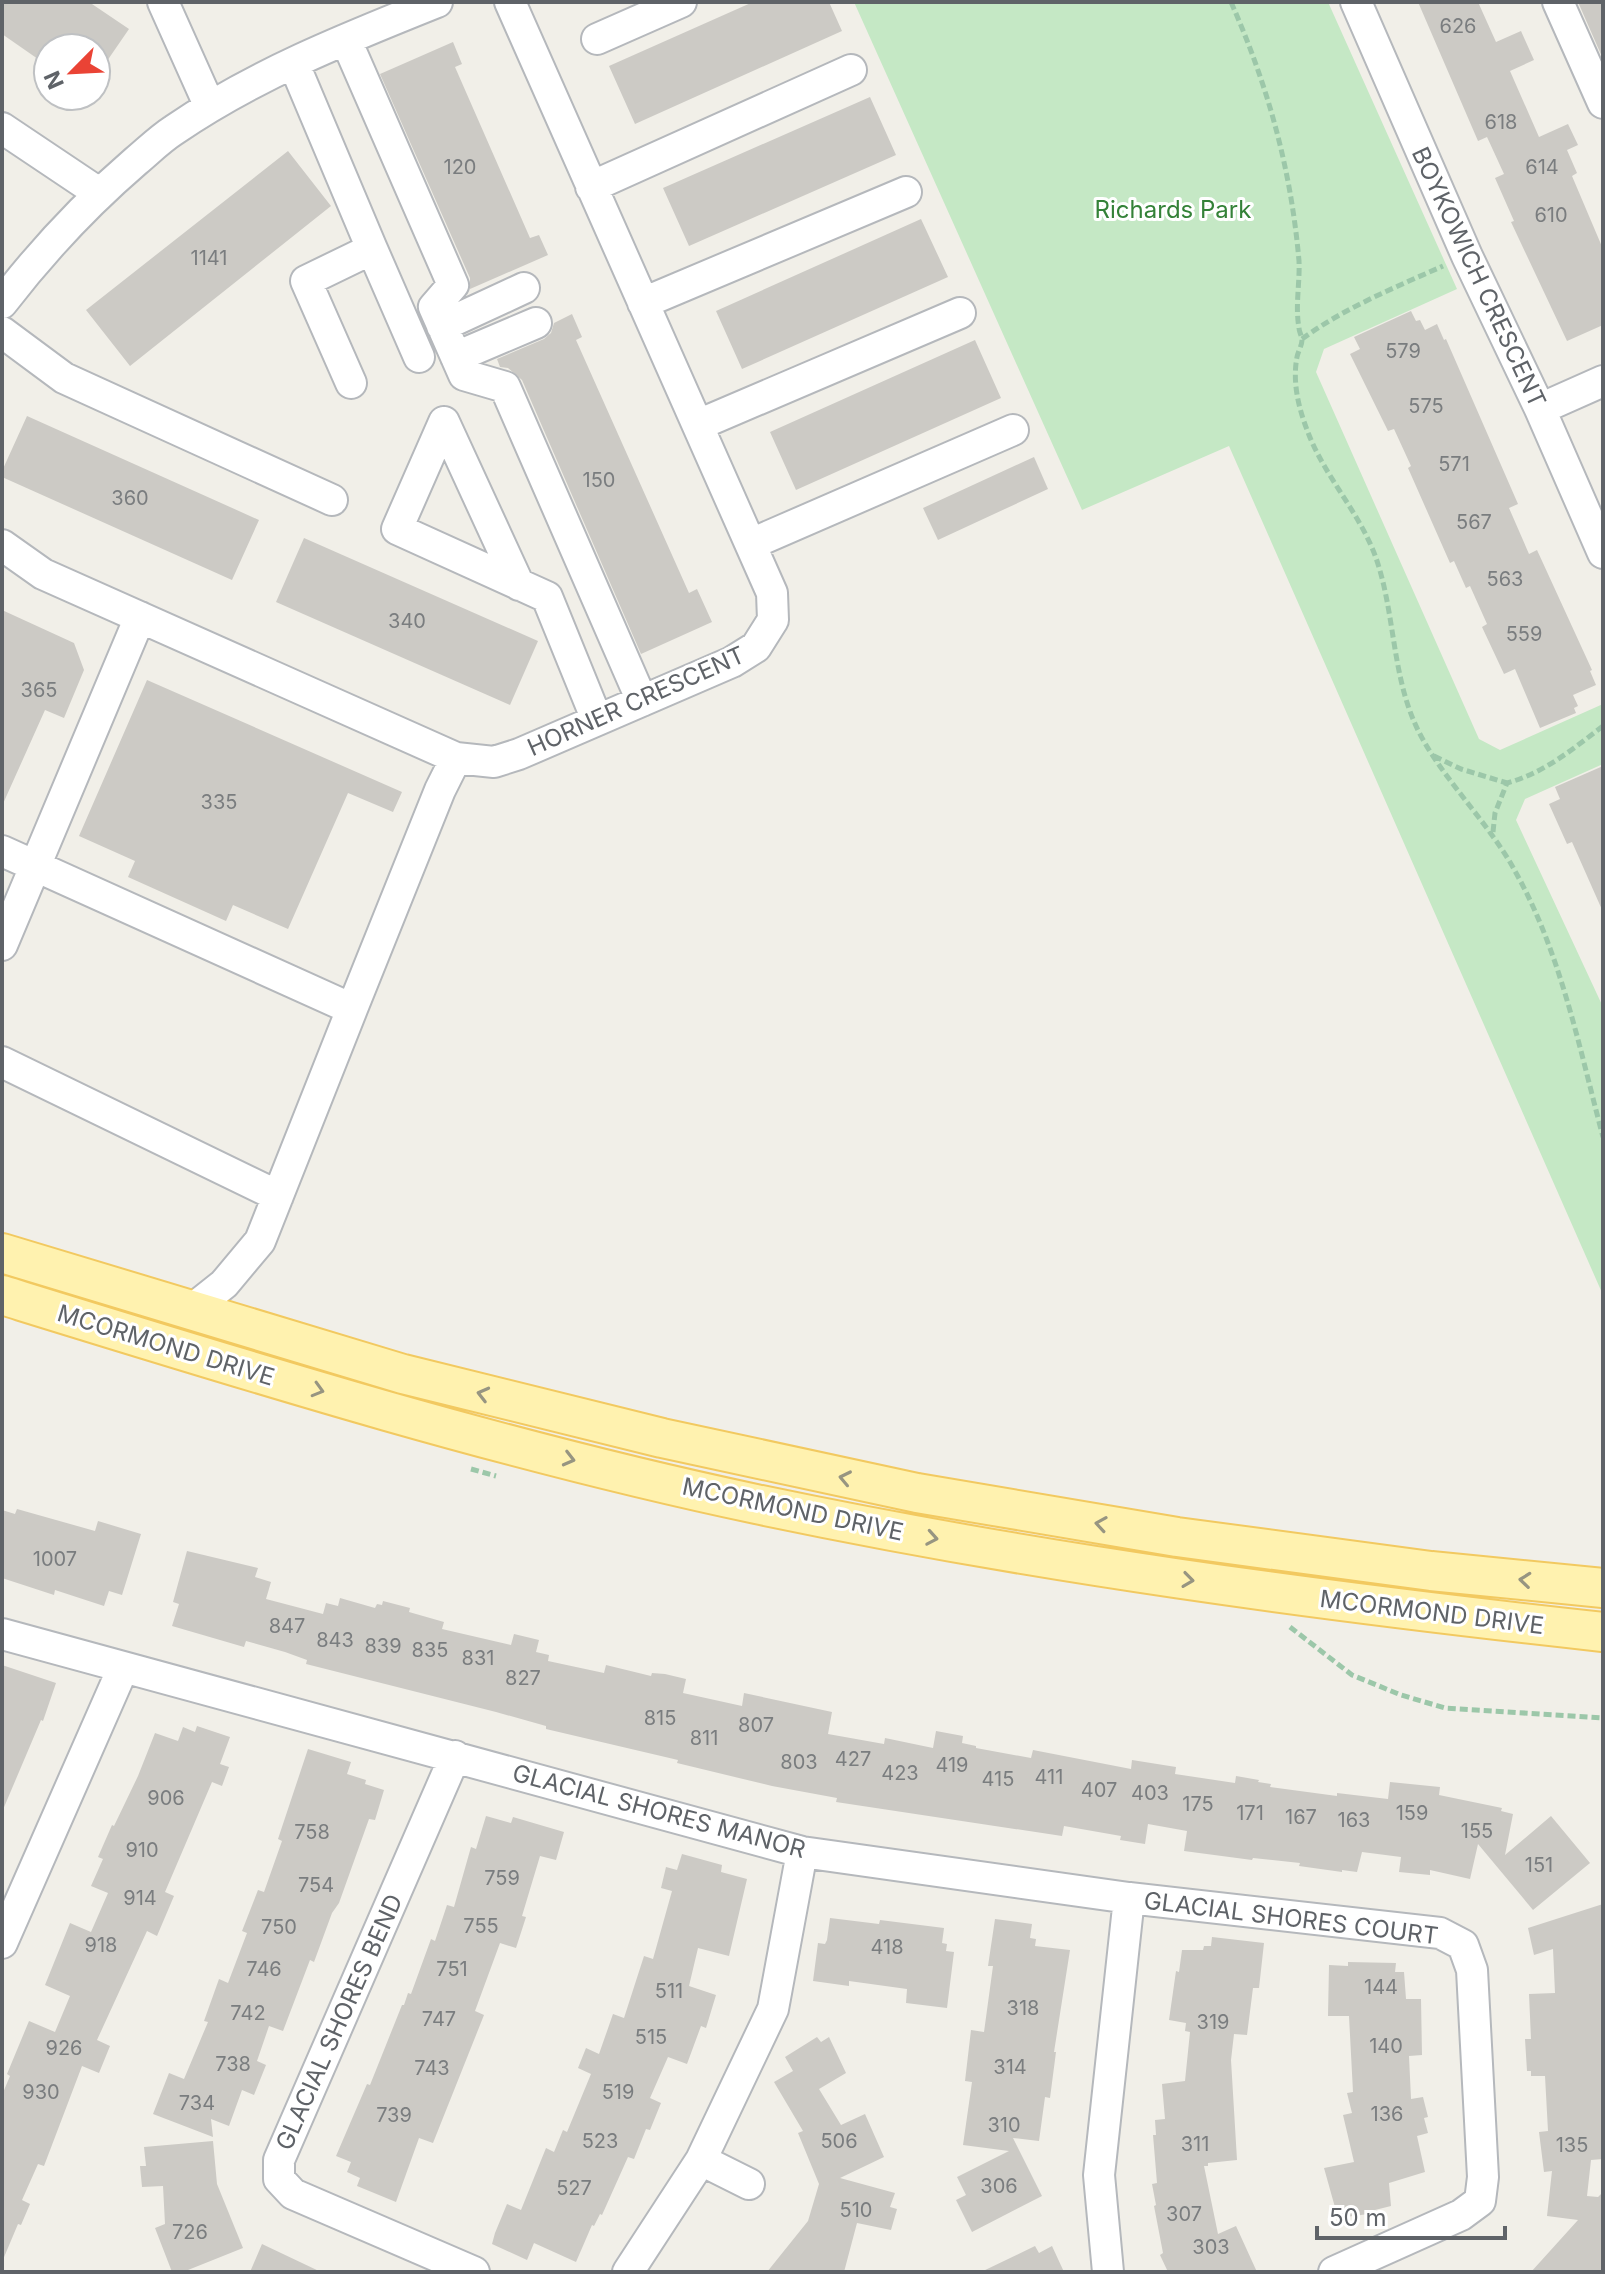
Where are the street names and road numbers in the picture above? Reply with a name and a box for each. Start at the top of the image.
street label: BOYKOWICH CRESCENT [1406,142,1552,412]
street label: HORNER CRESCENT [523,640,749,762]
street label: MCORMOND DRIVE [54,1298,278,1392]
street label: MCORMOND DRIVE [680,1471,906,1547]
street label: MCORMOND DRIVE [1318,1584,1546,1640]
street label: GLACIAL SHORES MANOR [509,1758,809,1864]
street label: GLACIAL SHORES COURT [1142,1886,1440,1950]
street label: GLACIAL SHORES BEND [269,1889,409,2155]

